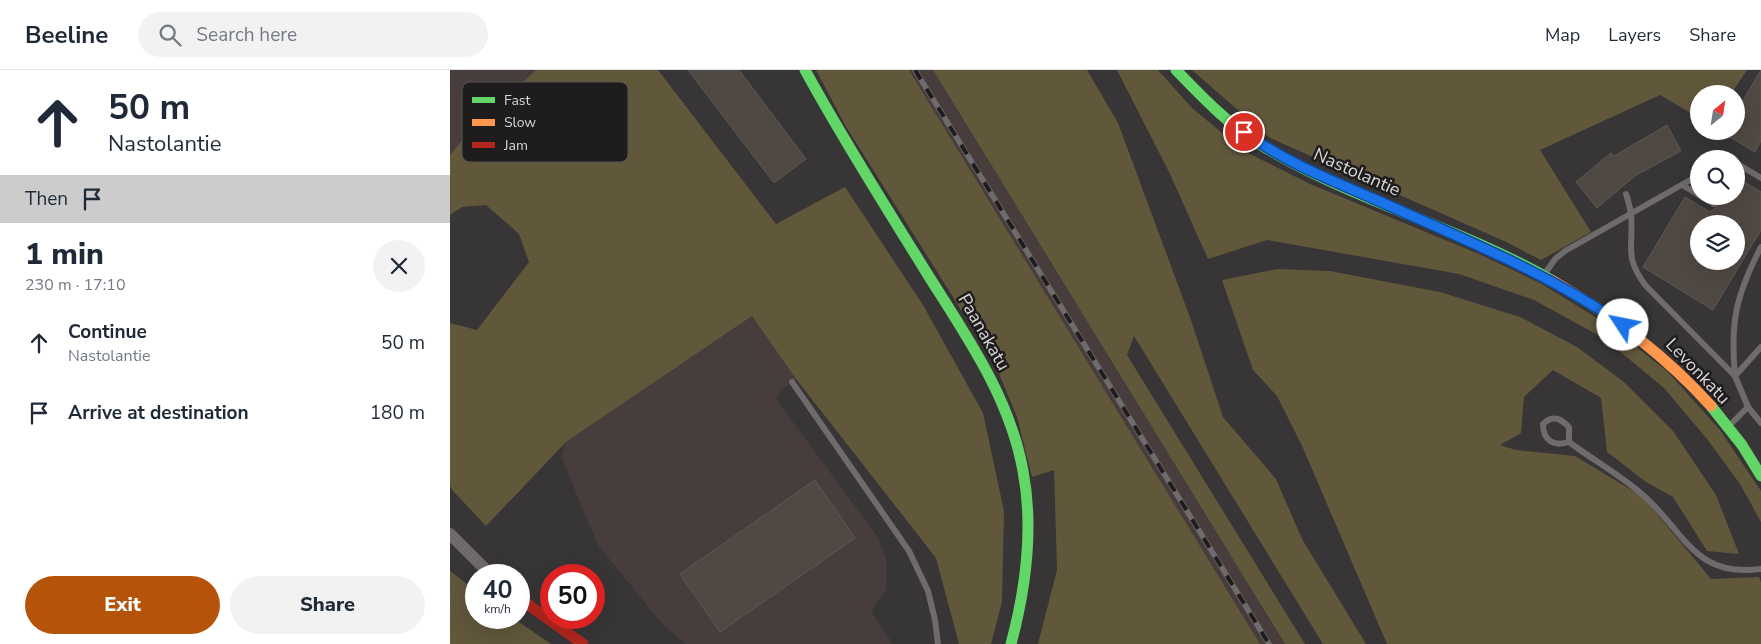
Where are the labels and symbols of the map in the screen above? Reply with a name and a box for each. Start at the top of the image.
legend [462,82,628,162]
north arrow [1690,85,1745,140]
text: Fast [504,91,530,110]
pin [1223,111,1265,153]
text: Slow [504,113,536,132]
text: Jam [503,136,528,155]
street label: Nastolantie [1310,142,1404,202]
street label: Paanakatu [952,289,1016,375]
position arrow [1596,298,1648,350]
street label: Levonkatu [1660,333,1736,409]
speed limit sign: 50 [540,564,605,629]

